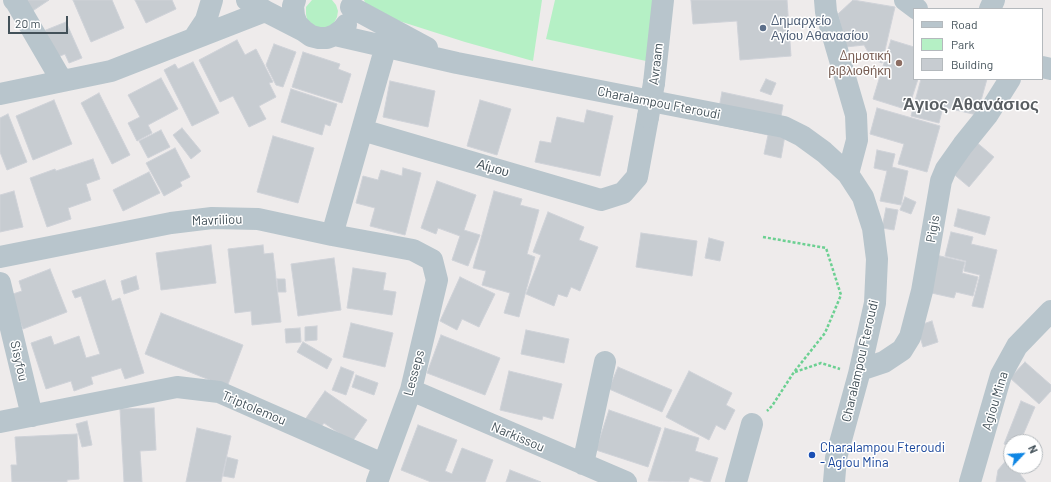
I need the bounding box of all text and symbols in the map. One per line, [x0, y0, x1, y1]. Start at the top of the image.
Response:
scale bar [10, 8, 70, 34]
legend [913, 8, 1043, 80]
place label: Δημαρχείο Αγίου Αθανασίου [771, 13, 868, 44]
text: 20 m [15, 16, 41, 30]
text: Road [951, 17, 978, 31]
marker: Δημαρχείο Αγίου Αθανασίου [758, 23, 768, 33]
text: Park [951, 37, 975, 51]
street label: Avraam [646, 42, 666, 86]
place label: Δημοτική βιβλιοθήκη [828, 48, 891, 79]
text: Building [951, 57, 993, 71]
marker: Δημοτική βιβλιοθήκη [894, 58, 904, 68]
street label: Charalampou Fteroudi [596, 83, 722, 123]
district label: Άγιος Αθανάσιος [903, 94, 1039, 114]
street label: Αίμου [475, 156, 511, 180]
street label: Mavriliou [192, 211, 242, 229]
street label: Pigis [923, 214, 943, 244]
street label: Charalampou Fteroudi [838, 298, 882, 424]
street label: Sisyfou [7, 339, 31, 383]
street label: Lesseps [400, 348, 428, 398]
street label: Agiou Mina [979, 370, 1011, 432]
street label: Triptolemou [220, 387, 288, 429]
street label: Narkissou [489, 419, 547, 455]
north arrow [1003, 434, 1043, 474]
place label: Charalampou Fteroudi - Agiou Mina [820, 440, 945, 471]
text: N [1026, 443, 1041, 455]
marker: Charalampou Fteroudi - Agiou Mina [807, 450, 817, 460]

